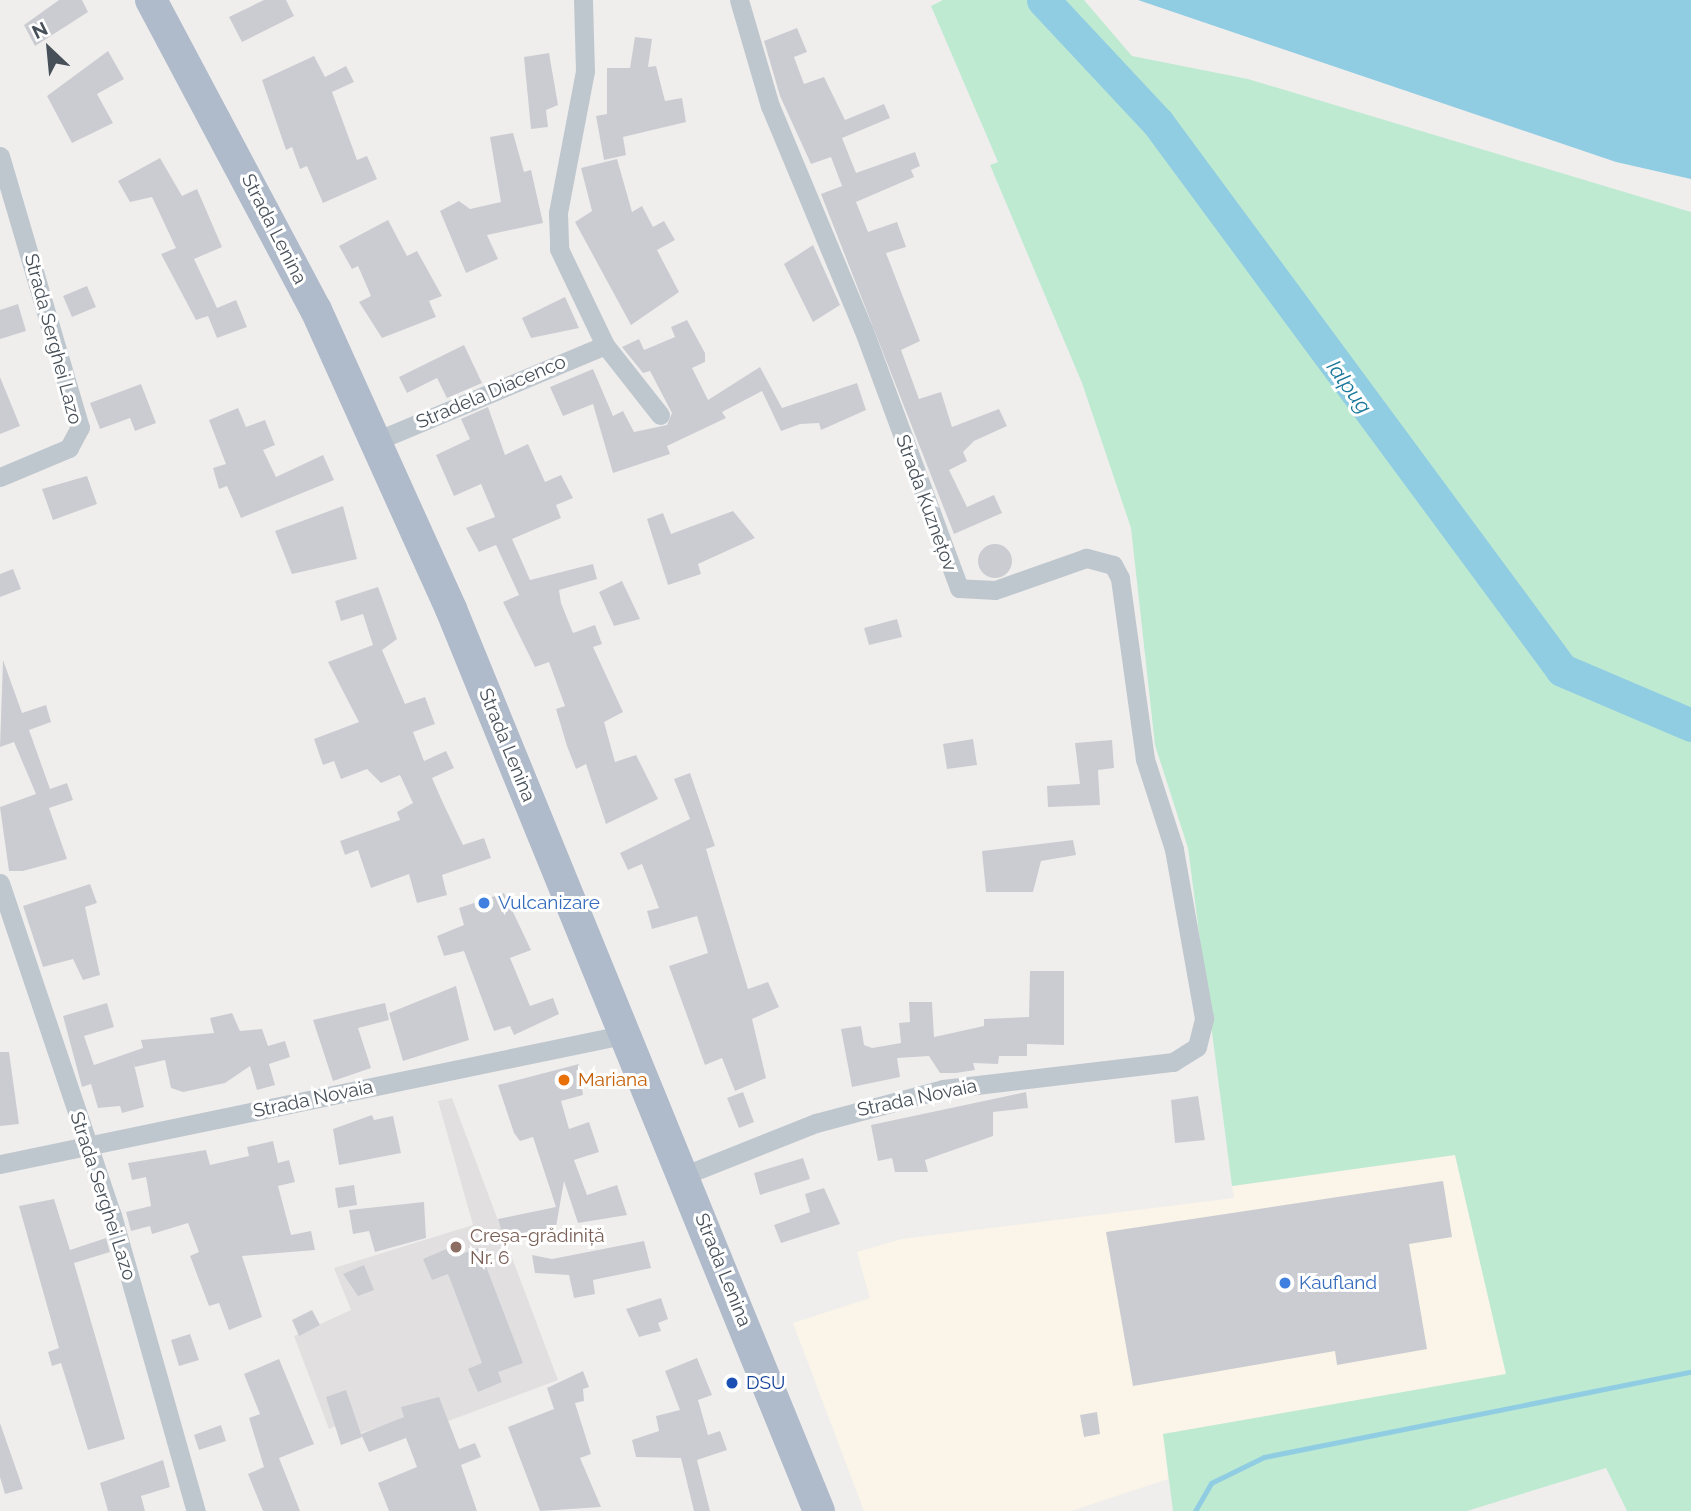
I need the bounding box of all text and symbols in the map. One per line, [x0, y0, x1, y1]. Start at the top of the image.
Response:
north arrow [14, 14, 84, 84]
text: N [28, 17, 51, 43]
street label: Strada Lenina [237, 170, 311, 288]
street label: Strada Serghei Lazo [19, 251, 87, 427]
street label: Stradela Diacenco [413, 350, 569, 434]
water label: Ialpug [1321, 355, 1377, 419]
street label: Strada Kuznețov [891, 432, 961, 574]
street label: Strada Lenina [474, 685, 540, 805]
place label: Vulcanizare [498, 892, 600, 914]
marker: Vulcanizare [476, 895, 492, 911]
place label: Mariana [578, 1069, 648, 1091]
marker: Mariana [556, 1072, 572, 1088]
street label: Strada Novaia [855, 1074, 979, 1122]
street label: Strada Novaia [251, 1075, 375, 1123]
street label: Strada Serghei Lazo [65, 1109, 141, 1283]
street label: Strada Lenina [690, 1210, 756, 1330]
place label: Creșa-grădiniță Nr. 6 [470, 1225, 605, 1269]
marker: Creșa-grădiniță Nr. 6 [448, 1239, 464, 1255]
place label: Kaufland [1299, 1272, 1377, 1294]
marker: Kaufland [1277, 1275, 1293, 1291]
place label: DSU [746, 1372, 785, 1394]
marker: DSU [724, 1375, 740, 1391]

